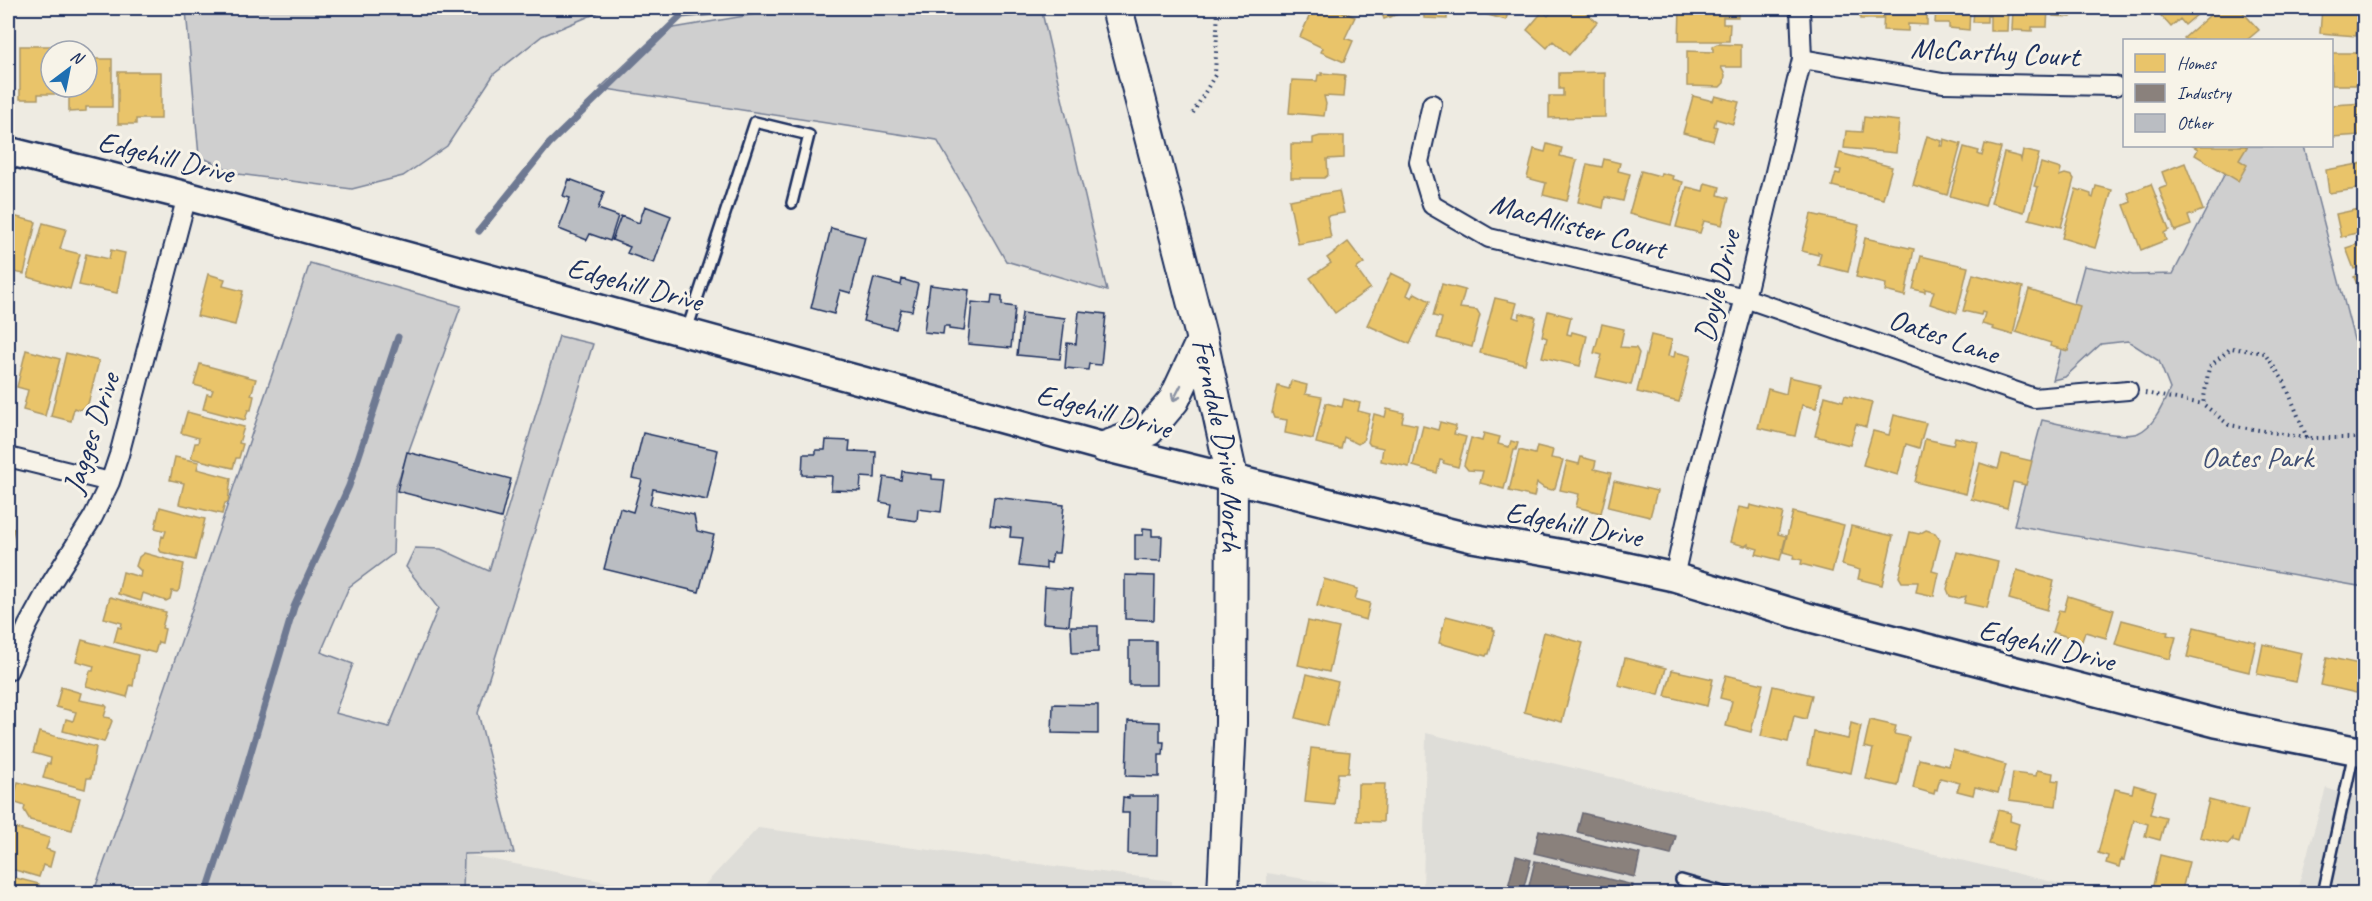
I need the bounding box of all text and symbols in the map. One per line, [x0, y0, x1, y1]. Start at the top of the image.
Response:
street label: McCarthy Court [1910, 29, 2083, 76]
north arrow [39, 39, 99, 99]
legend [2123, 39, 2333, 147]
text: N [67, 46, 89, 70]
text: Homes [2177, 52, 2217, 74]
text: Industry [2177, 82, 2232, 104]
text: Other [2177, 112, 2214, 134]
street label: Edgehill Drive [94, 122, 240, 193]
street label: MacAllister Court [1486, 184, 1673, 269]
street label: Doyle Drive [1685, 224, 1750, 346]
street label: Edgehill Drive [563, 248, 709, 321]
street label: Oates Lane [1884, 300, 2006, 373]
street label: Ferndale Drive North [1183, 335, 1251, 552]
street label: Jagges Drive [53, 366, 129, 500]
street label: Edgehill Drive [1032, 375, 1178, 448]
one-way arrow [1171, 383, 1182, 401]
park label: Oates Park [2201, 438, 2315, 476]
street label: Edgehill Drive [1503, 492, 1648, 556]
street label: Edgehill Drive [1975, 610, 2121, 681]

